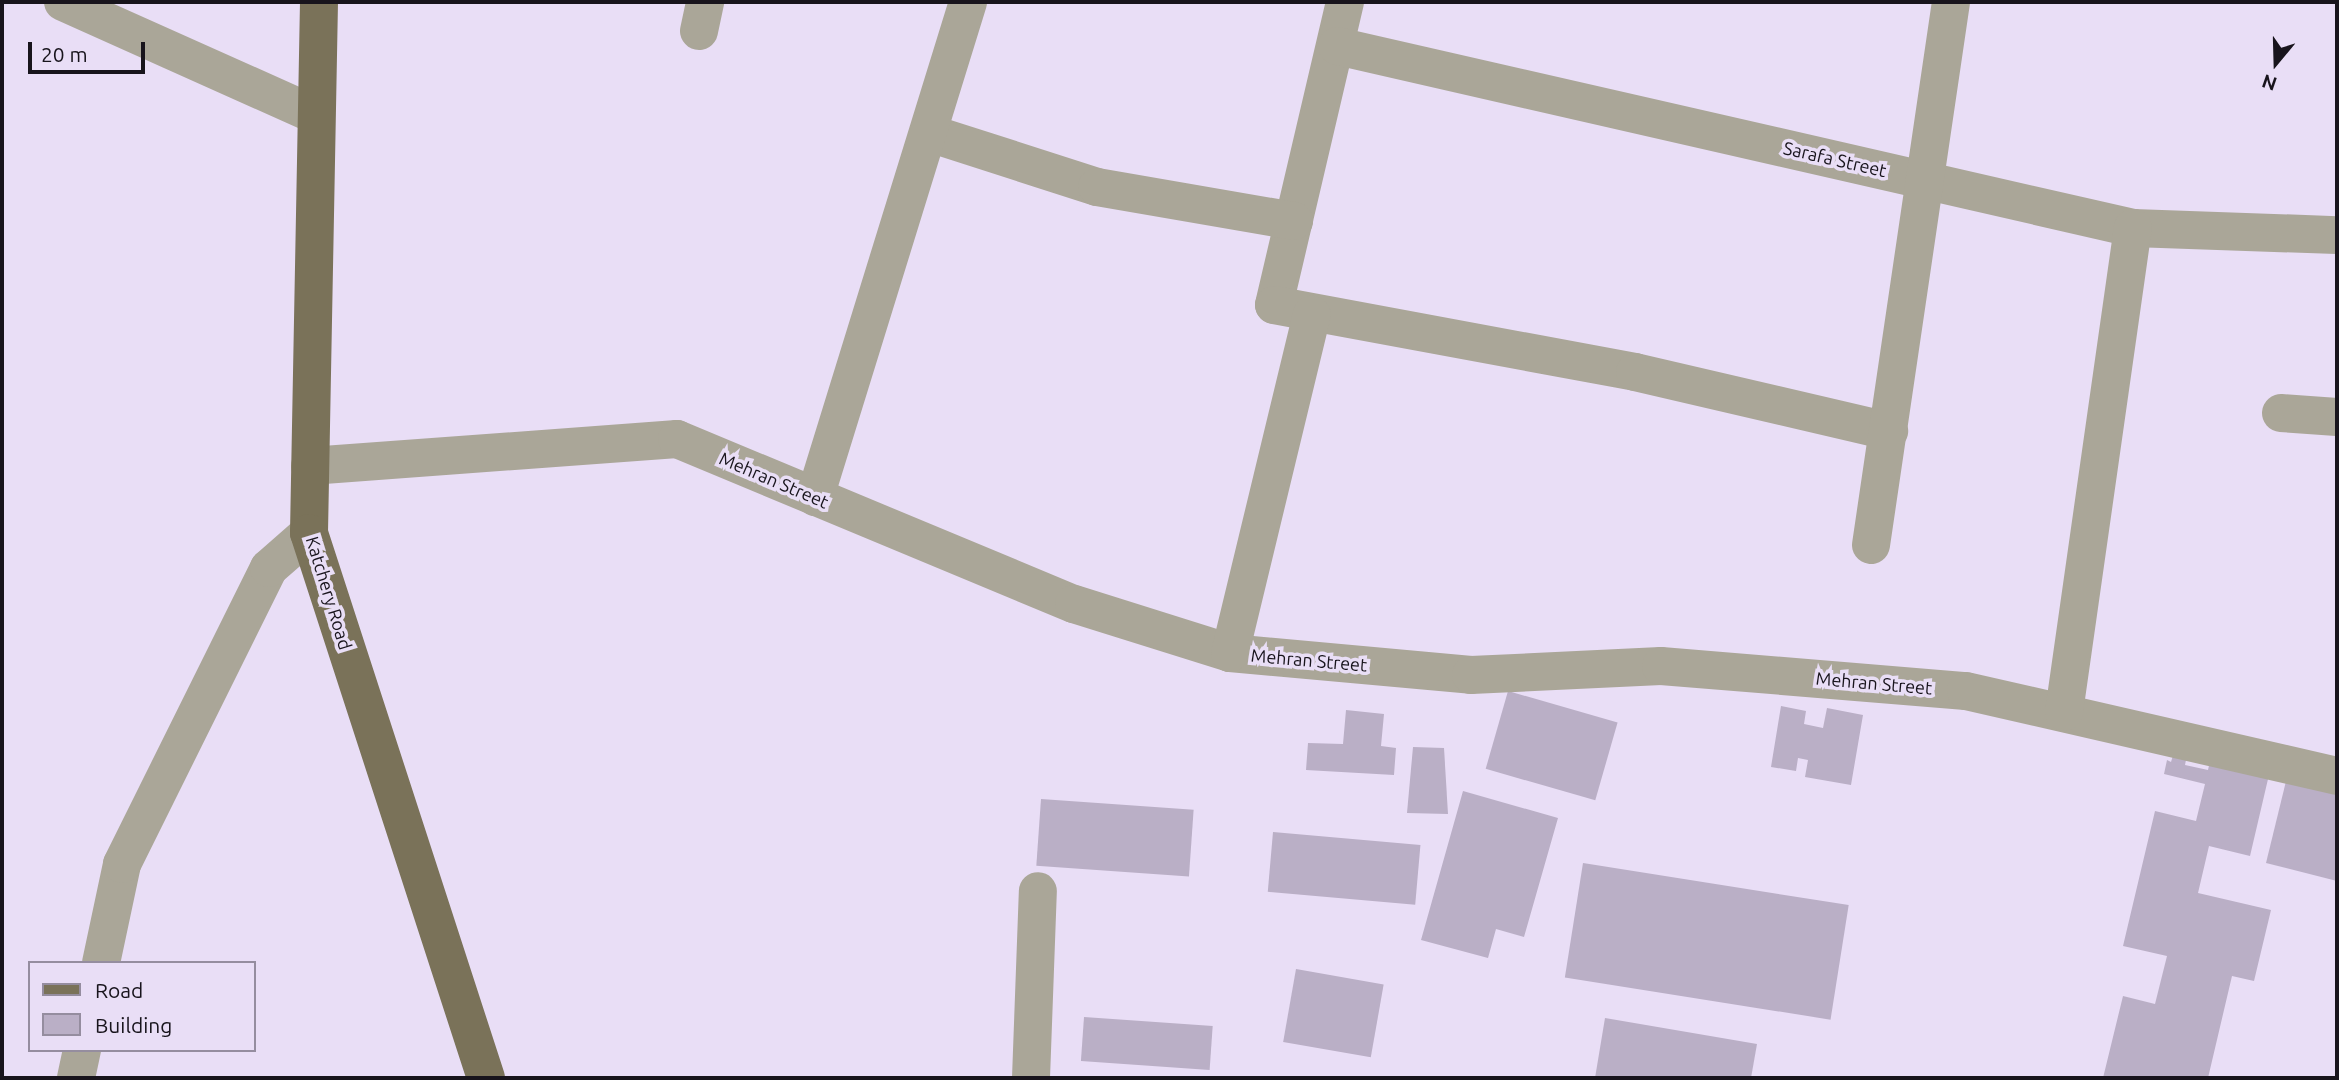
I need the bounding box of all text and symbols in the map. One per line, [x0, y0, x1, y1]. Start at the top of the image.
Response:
scale bar [32, 28, 149, 72]
north arrow [2241, 28, 2311, 98]
text: 20 m [41, 42, 88, 66]
text: N [2259, 70, 2279, 96]
street label: Sarafa Street [1781, 137, 1889, 181]
street label: Mehran Street [716, 447, 832, 513]
street label: Katchery Road [302, 534, 356, 652]
street label: Mehran Street [1250, 644, 1368, 676]
street label: Mehran Street [1815, 667, 1933, 699]
legend [28, 961, 256, 1052]
text: Road [95, 978, 143, 1002]
text: Building [95, 1013, 172, 1037]

